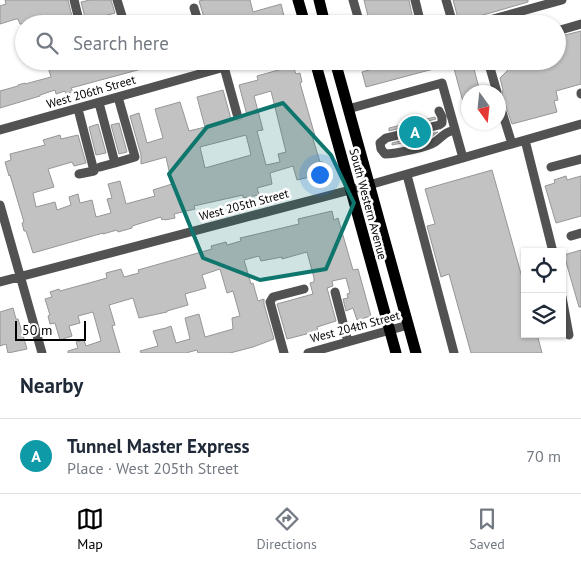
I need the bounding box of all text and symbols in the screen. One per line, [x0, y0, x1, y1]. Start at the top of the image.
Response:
search box [15, 15, 566, 70]
icon: search [33, 29, 61, 57]
text: Search here [73, 31, 169, 55]
street label: West 206th Street [45, 72, 137, 111]
north arrow [461, 85, 506, 130]
pin: A [399, 113, 431, 151]
street label: South Western Avenue [346, 147, 391, 261]
your location [307, 162, 333, 188]
street label: West 205th Street [198, 185, 290, 224]
map controls [521, 248, 566, 338]
button: locate [521, 248, 566, 293]
button: layers [521, 293, 566, 338]
street label: West 204th Street [309, 307, 401, 346]
scale bar [15, 318, 86, 341]
text: 50 m [22, 321, 52, 339]
text: Nearby [20, 372, 83, 399]
text: Tunnel Master Express [67, 434, 250, 458]
text: A [31, 446, 41, 466]
text: 70 m [526, 446, 561, 466]
text: Place · West 205th Street [67, 458, 239, 478]
tab: Map [76, 505, 104, 553]
tab: Directions [256, 505, 317, 553]
tab: Saved [469, 505, 505, 553]

